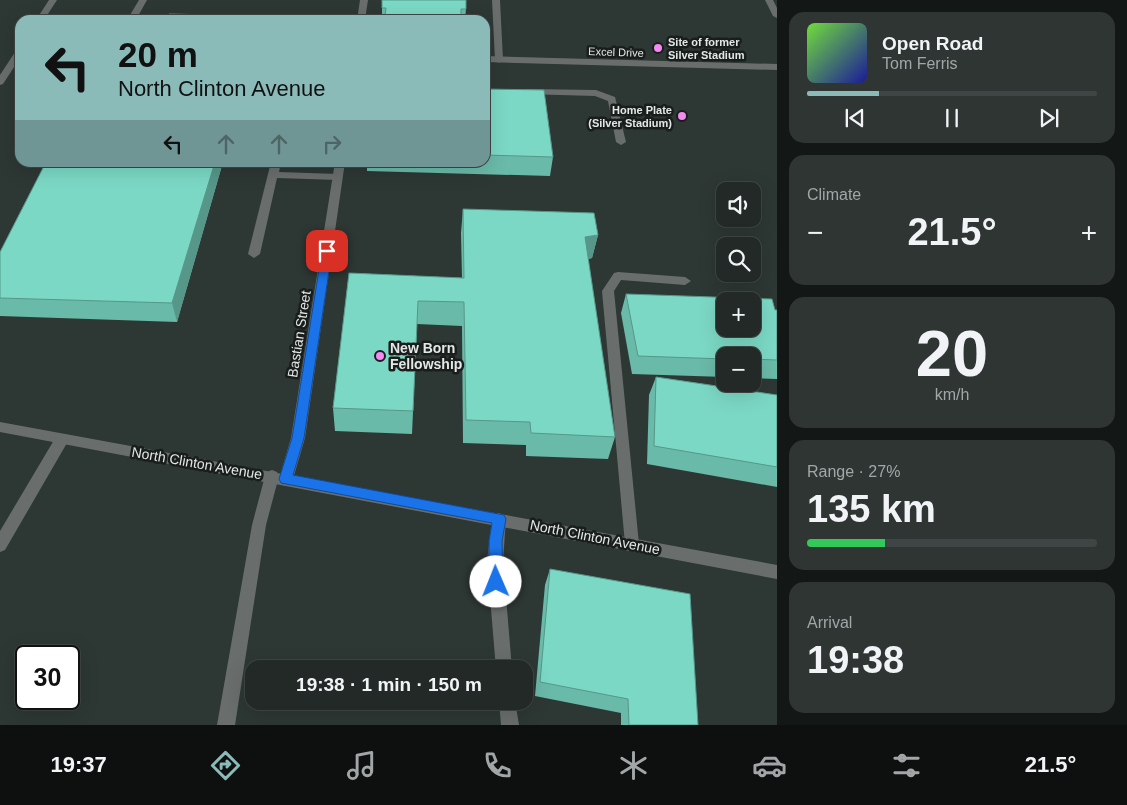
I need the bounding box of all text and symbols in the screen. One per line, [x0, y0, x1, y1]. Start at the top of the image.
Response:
text: Open Road [882, 33, 983, 54]
icon: left [35, 35, 100, 100]
text: 20 m [118, 35, 198, 74]
place label: Site of former Silver Stadium [668, 36, 745, 61]
marker: Site of former Silver Stadium [652, 42, 664, 54]
street label: Excel Drive [588, 45, 644, 59]
text: Tom Ferris [882, 55, 958, 72]
text: North Clinton Avenue [118, 76, 326, 101]
place label: Home Plate (Silver Stadium) [588, 104, 672, 129]
icon: previous [841, 104, 869, 132]
icon: pause [938, 104, 966, 132]
icon: next [1035, 104, 1063, 132]
marker: Home Plate (Silver Stadium) [676, 110, 688, 122]
icon: left [159, 130, 187, 158]
icon: ahead [212, 130, 240, 158]
icon: ahead [265, 130, 293, 158]
icon: right [318, 130, 346, 158]
map controls [716, 182, 761, 392]
button: sound [716, 182, 761, 227]
text: Climate [807, 186, 861, 203]
text: 21.5° [907, 211, 997, 253]
text: − [807, 217, 823, 248]
text: + [1081, 217, 1097, 248]
pin [306, 230, 348, 272]
icon: arrive [313, 237, 341, 265]
button: search [716, 237, 761, 282]
street label: Bastian Street [284, 289, 314, 379]
button: + [716, 292, 761, 337]
text: 20 [916, 317, 988, 390]
place label: New Born Fellowship [390, 340, 462, 372]
button: − [716, 347, 761, 392]
marker: New Born Fellowship [374, 350, 386, 362]
text: km/h [935, 386, 969, 403]
street label: North Clinton Avenue [131, 444, 264, 482]
text: Range · 27% [807, 463, 900, 480]
text: 135 km [807, 488, 936, 530]
street label: North Clinton Avenue [529, 517, 662, 557]
position arrow [469, 555, 521, 607]
text: Arrival [807, 614, 852, 631]
text: 19:38 [807, 639, 904, 681]
speed limit sign: 30 [15, 645, 80, 710]
text: 19:38 · 1 min · 150 m [296, 674, 482, 695]
icon: directions [208, 748, 243, 783]
icon: music [344, 748, 379, 783]
icon: phone [480, 748, 515, 783]
icon: climate [616, 748, 651, 783]
icon: car [752, 748, 787, 783]
icon: filters [889, 748, 924, 783]
text: 19:37 [51, 752, 107, 777]
text: 21.5° [1025, 752, 1076, 777]

